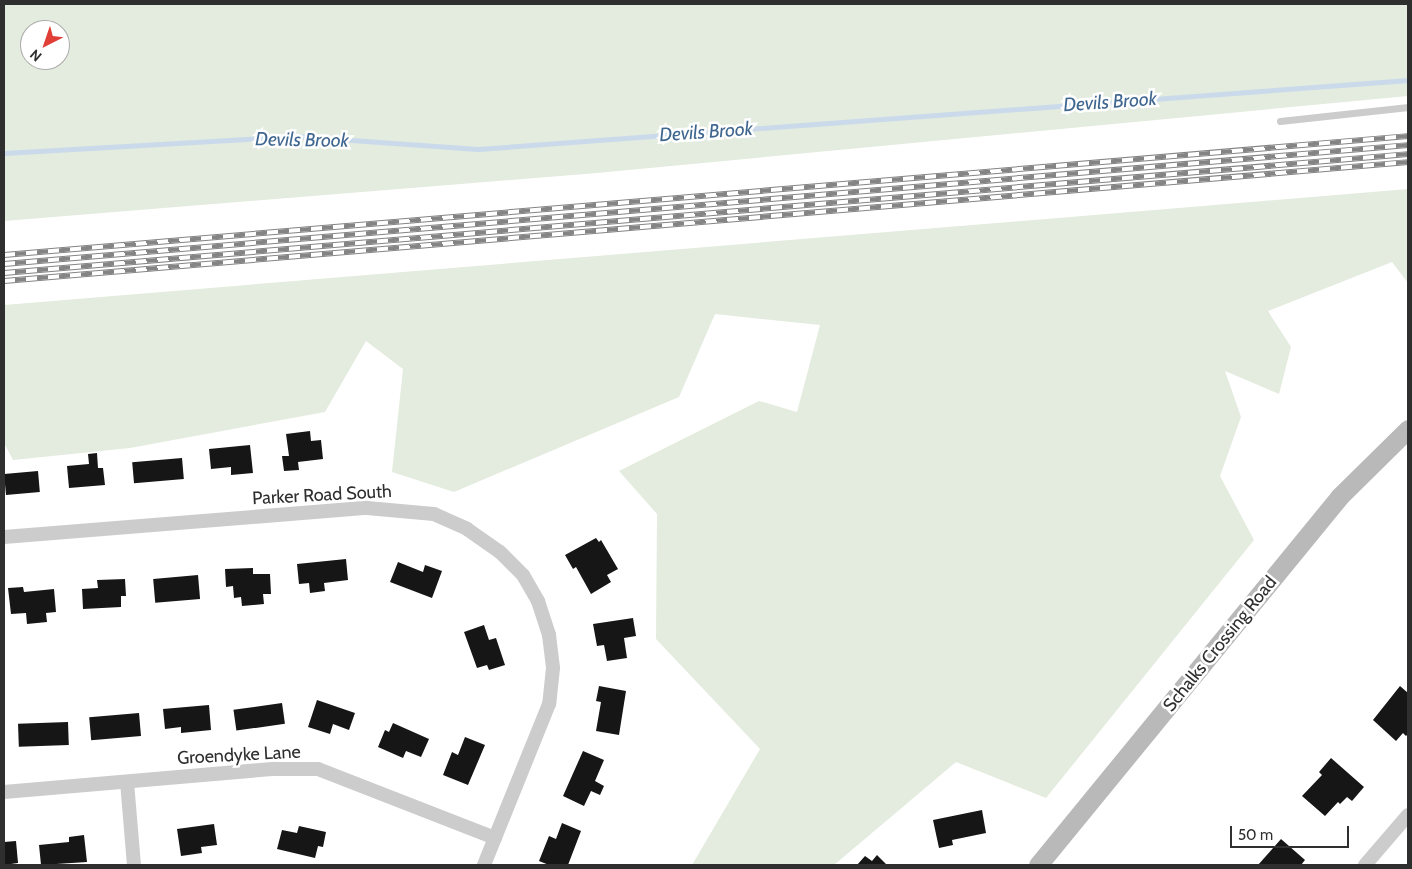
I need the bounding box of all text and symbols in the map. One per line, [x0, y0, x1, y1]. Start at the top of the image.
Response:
north arrow [20, 20, 70, 70]
text: N [26, 46, 45, 66]
water label: Devils Brook [1063, 87, 1157, 117]
water label: Devils Brook [659, 117, 753, 147]
water label: Devils Brook [255, 128, 349, 152]
street label: Parker Road South [252, 481, 392, 509]
street label: Schalks Crossing Road [1159, 572, 1281, 716]
street label: Groendyke Lane [177, 741, 301, 769]
scale bar [1232, 816, 1351, 848]
text: 50 m [1238, 826, 1273, 844]

